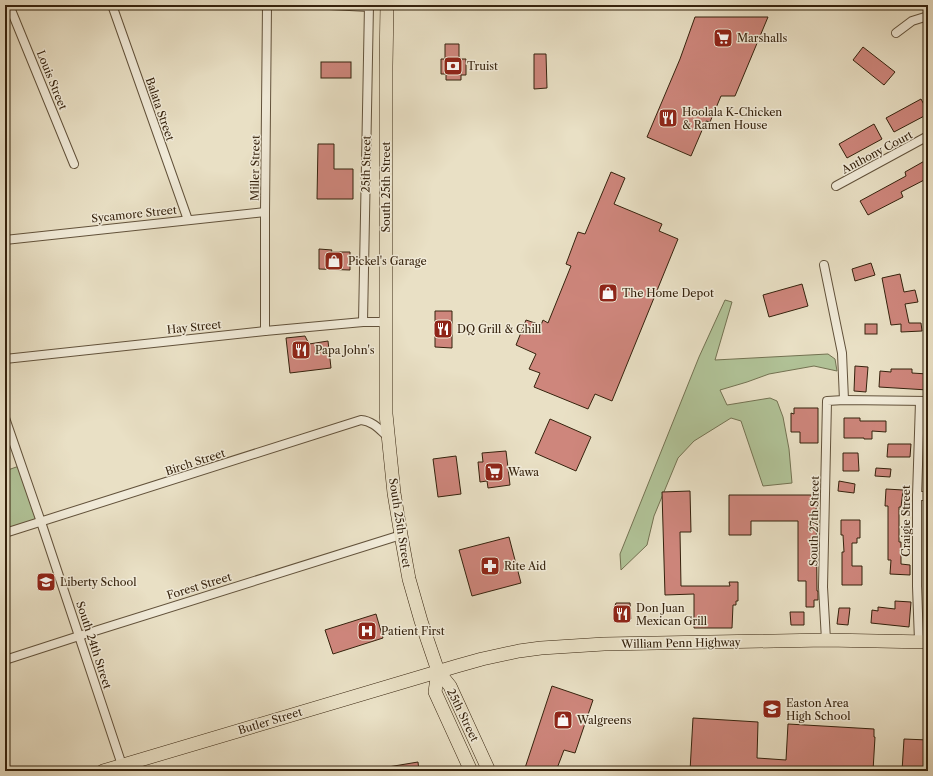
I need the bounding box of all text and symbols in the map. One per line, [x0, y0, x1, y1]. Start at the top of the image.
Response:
supermarket icon: Marshalls [712, 27, 734, 49]
place label: Marshalls [737, 31, 787, 45]
street label: Louis Street [34, 48, 70, 112]
bank icon: Truist [442, 55, 464, 77]
place label: Truist [467, 59, 498, 73]
street label: Balata Street [143, 75, 177, 143]
place label: Hoolala K-Chicken & Ramen House [682, 105, 782, 132]
restaurant icon: Hoolala K-Chicken & Ramen House [657, 107, 679, 129]
street label: Anthony Court [838, 127, 915, 177]
street label: Miller Street [247, 135, 263, 201]
street label: 25th Street [359, 135, 373, 193]
street label: South 25th Street [379, 141, 393, 233]
street label: Sycamore Street [91, 203, 177, 225]
shop icon: Pickel's Garage [323, 250, 345, 272]
place label: Pickel's Garage [348, 254, 427, 268]
shop icon: The Home Depot [597, 282, 619, 304]
place label: The Home Depot [622, 286, 714, 300]
street label: Hay Street [166, 317, 222, 337]
restaurant icon: DQ Grill & Chill [432, 318, 454, 340]
place label: DQ Grill & Chill [457, 322, 542, 336]
restaurant icon: Papa John's [290, 339, 312, 361]
place label: Papa John's [315, 343, 375, 357]
street label: Birch Street [163, 446, 227, 478]
supermarket icon: Wawa [483, 461, 505, 483]
place label: Wawa [507, 465, 539, 479]
street label: South 27th Street [806, 476, 822, 566]
street label: South 25th Street [386, 477, 414, 569]
street label: Craigie Street [899, 485, 913, 557]
pharmacy icon: Rite Aid [479, 555, 501, 577]
place label: Rite Aid [504, 559, 546, 573]
street label: Forest Street [165, 570, 233, 602]
school or university icon: Liberty School [35, 571, 57, 593]
place label: Liberty School [60, 575, 137, 589]
street label: South 24th Street [73, 599, 115, 691]
place label: Don Juan Mexican Grill [636, 601, 708, 628]
restaurant icon: Don Juan Mexican Grill [611, 603, 633, 625]
hospital icon: Patient First [356, 620, 378, 642]
place label: Patient First [381, 624, 445, 638]
street label: William Penn Highway [620, 635, 742, 651]
street label: 25th Street [444, 686, 482, 744]
place label: Easton Area High School [786, 696, 851, 723]
school or university icon: Easton Area High School [761, 698, 783, 720]
street label: Butler Street [236, 705, 304, 737]
shop icon: Walgreens [552, 709, 574, 731]
place label: Walgreens [576, 713, 632, 727]

